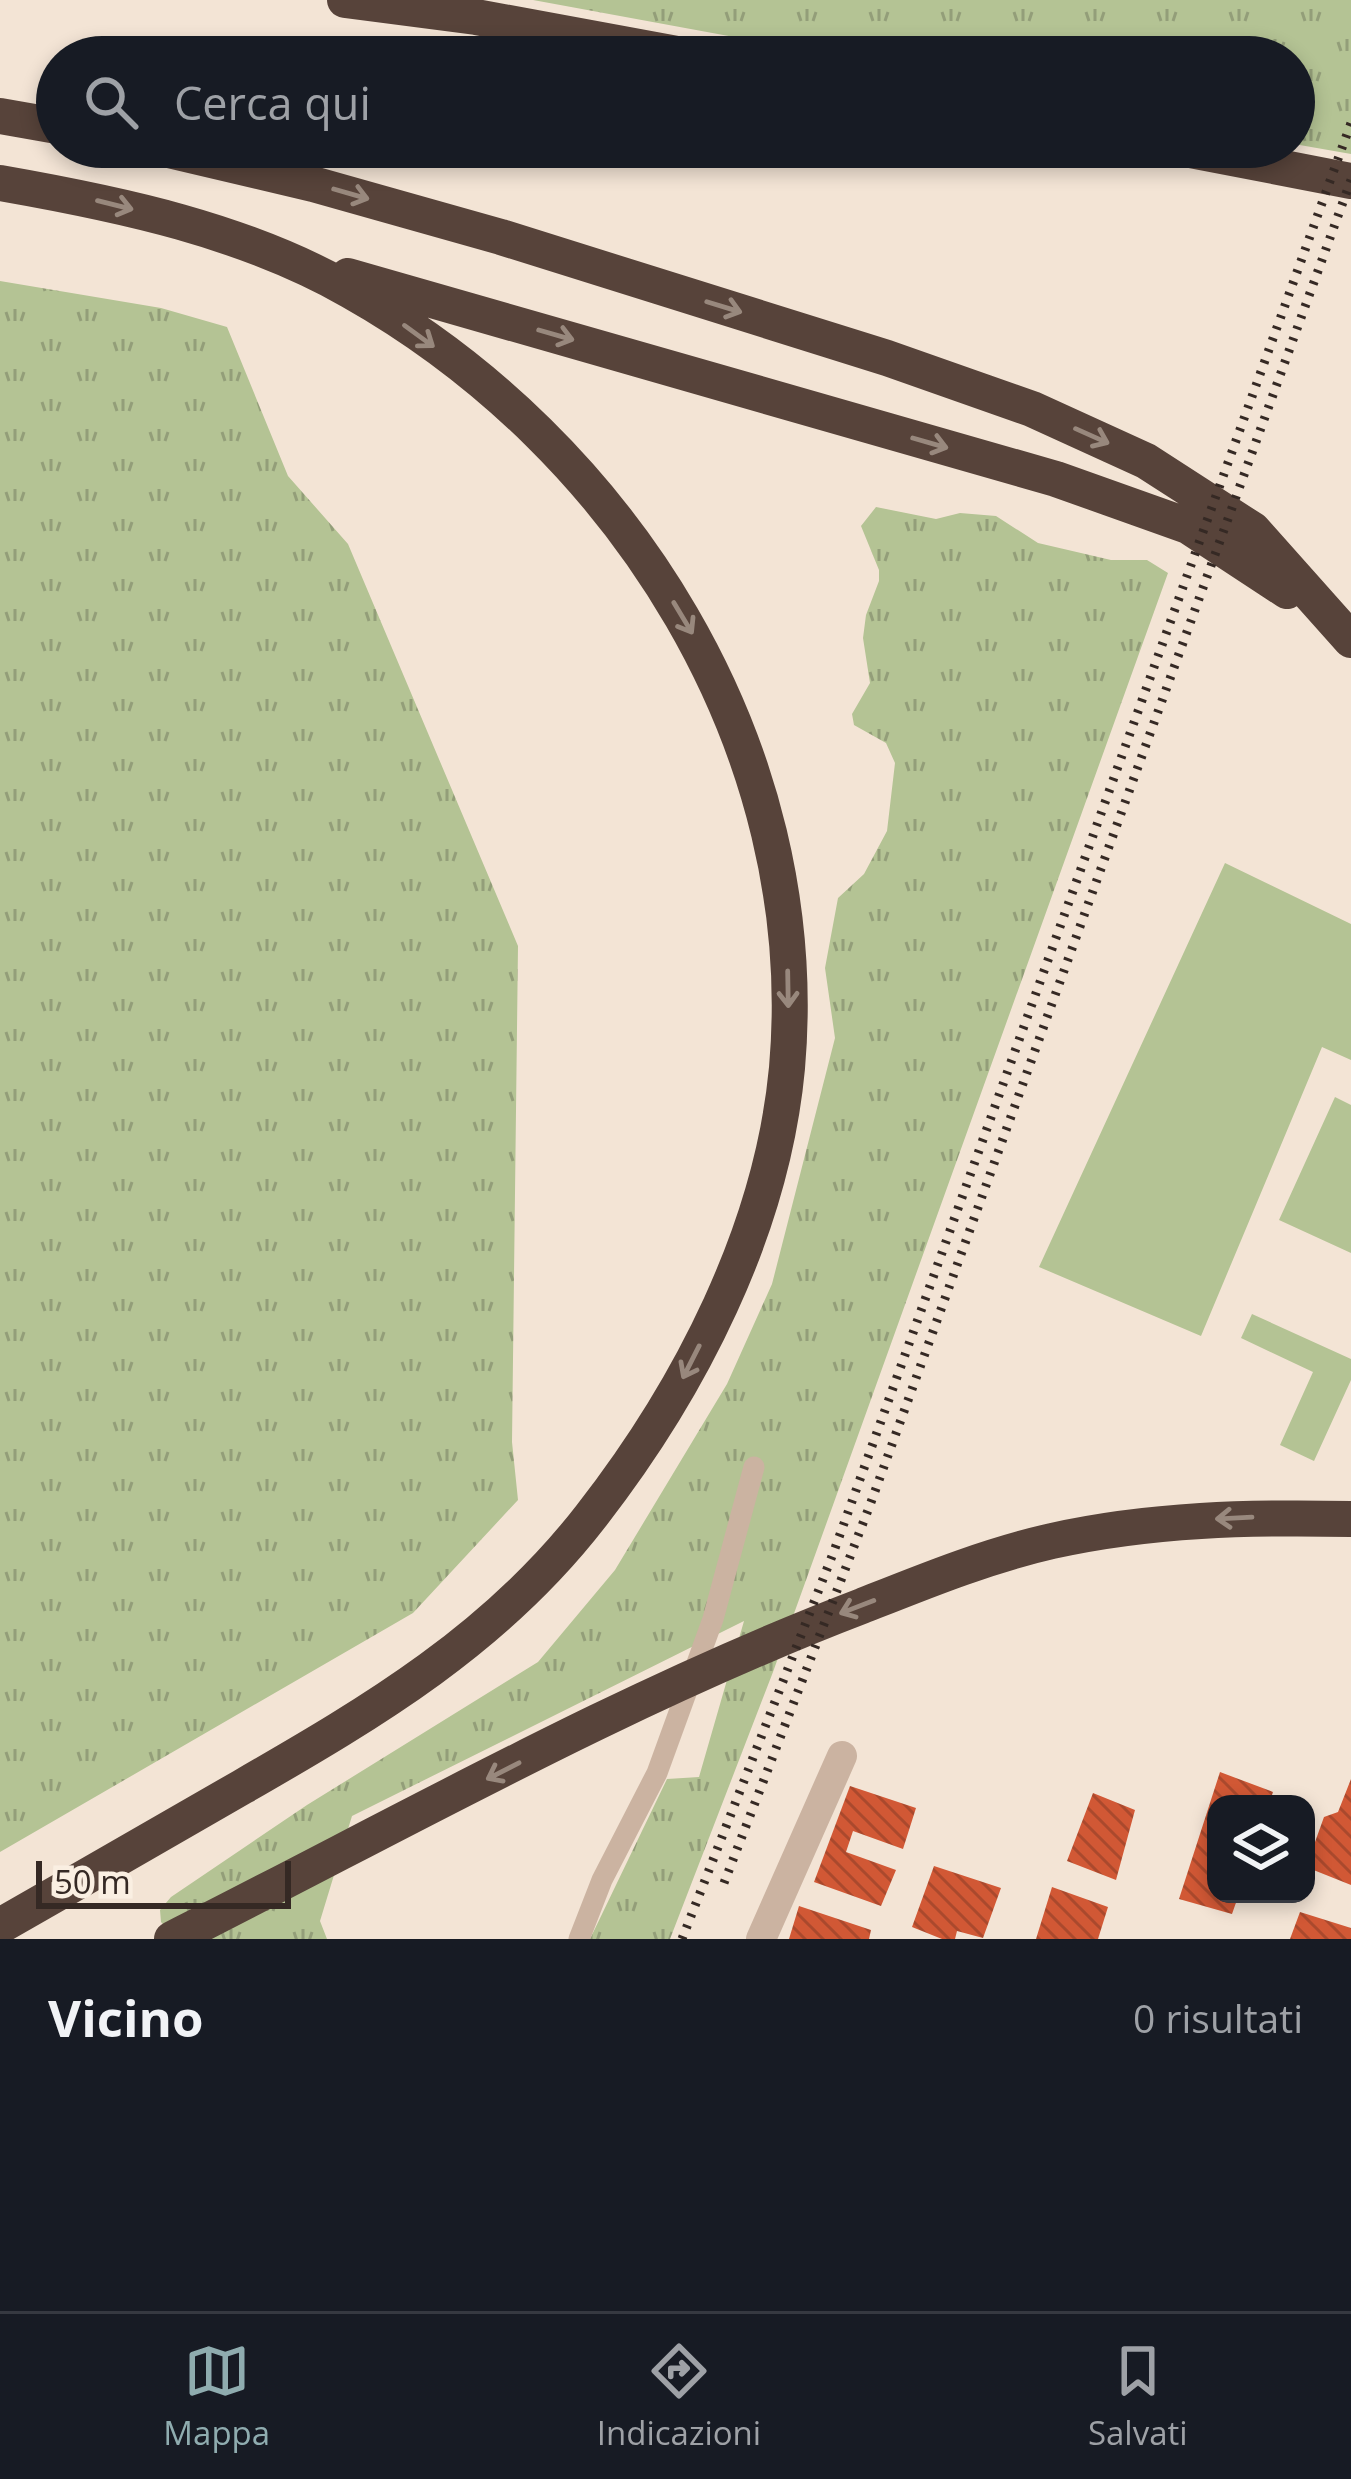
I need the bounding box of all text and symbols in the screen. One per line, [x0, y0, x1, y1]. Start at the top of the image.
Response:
search box [36, 36, 1315, 168]
icon: search [78, 69, 144, 135]
text: Cerca qui [174, 72, 371, 133]
one-way arrow [331, 185, 369, 207]
one-way arrow [95, 196, 133, 218]
one-way arrow [704, 297, 742, 319]
one-way arrow [402, 322, 435, 348]
one-way arrow [536, 325, 574, 347]
one-way arrow [1073, 427, 1109, 449]
one-way arrow [911, 433, 949, 455]
one-way arrow [671, 600, 695, 634]
one-way arrow [777, 969, 800, 1008]
one-way arrow [679, 1344, 702, 1380]
one-way arrow [1215, 1507, 1254, 1530]
one-way arrow [839, 1598, 876, 1620]
one-way arrow [486, 1760, 522, 1783]
map controls [1207, 1795, 1315, 1903]
button: layers [1207, 1795, 1315, 1903]
scale bar [36, 1855, 291, 1908]
text: 50 m [54, 1859, 131, 1904]
text: Vicino [48, 1982, 204, 2052]
text: 0 risultati [1133, 1991, 1303, 2044]
tab: Mappa [163, 2338, 270, 2455]
tab: Indicazioni [597, 2338, 761, 2455]
tab: Salvati [1088, 2338, 1188, 2455]

